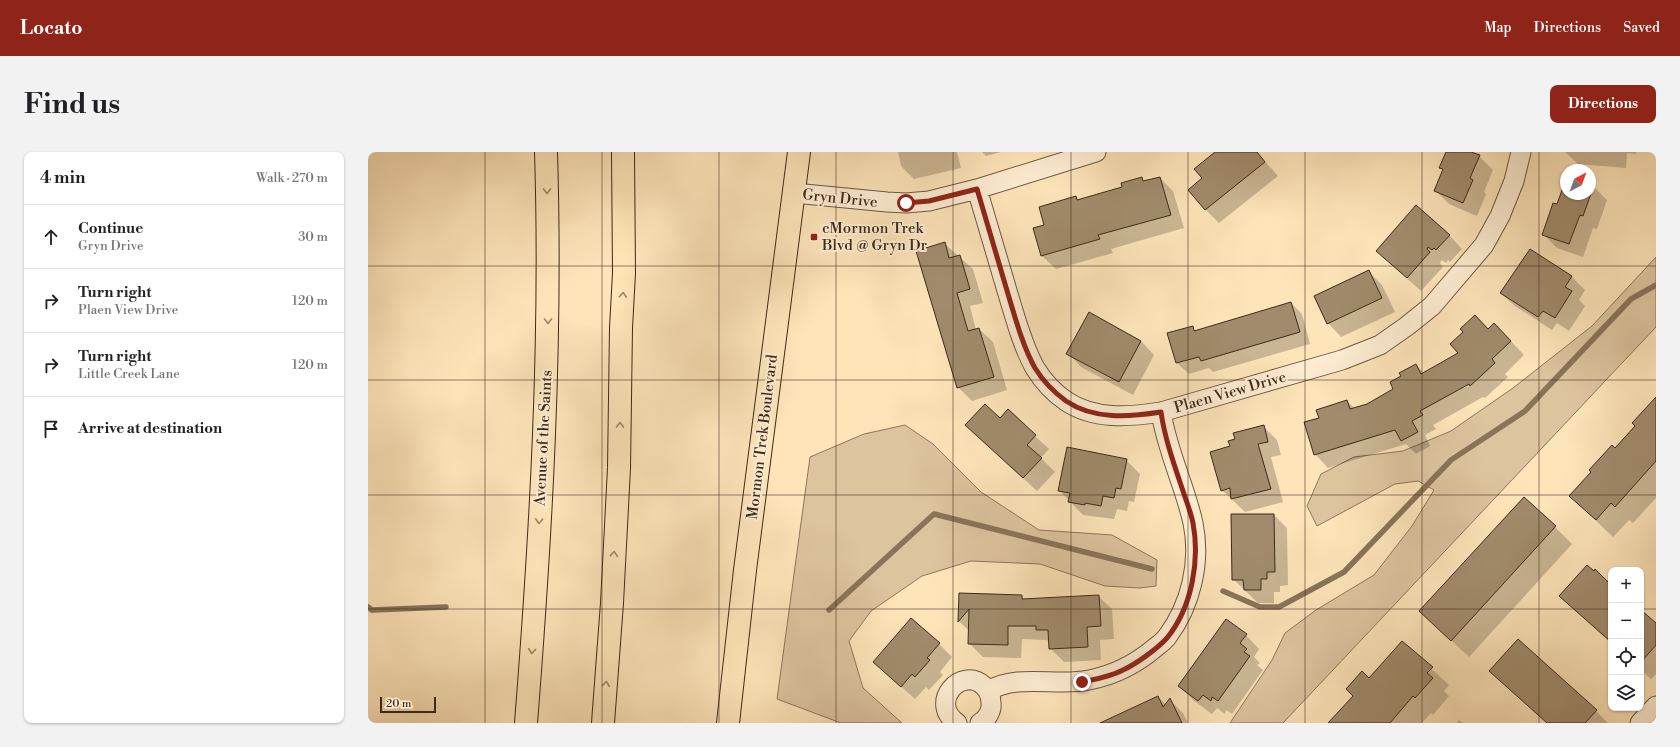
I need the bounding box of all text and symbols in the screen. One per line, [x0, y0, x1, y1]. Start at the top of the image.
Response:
text: Locato [20, 16, 82, 40]
text: Map [1484, 19, 1512, 37]
text: Directions [1534, 19, 1601, 37]
text: Saved [1623, 19, 1660, 37]
button: Directions [1550, 85, 1656, 123]
text: Find us [24, 87, 120, 122]
north arrow [1560, 164, 1596, 200]
text: 4 min [40, 167, 85, 189]
text: Walk · 270 m [256, 170, 328, 186]
street label: Gryn Drive [801, 185, 879, 212]
one-way arrow [543, 188, 551, 194]
route start [897, 194, 915, 212]
text: Continue [78, 219, 143, 238]
place label: cMormon Trek Blvd @ Gryn Dr [821, 219, 928, 255]
icon: ahead [40, 226, 62, 248]
text: 30 m [298, 229, 328, 245]
marker: cMormon Trek Blvd @ Gryn Dr [809, 232, 819, 242]
text: Gryn Drive [78, 238, 144, 254]
text: Turn right [78, 283, 152, 302]
icon: right [40, 290, 62, 312]
one-way arrow [618, 292, 627, 298]
text: 120 m [292, 293, 328, 309]
text: Plaen View Drive [78, 302, 178, 318]
one-way arrow [544, 318, 552, 324]
text: Turn right [78, 347, 152, 366]
street label: Mormon Trek Boulevard [743, 353, 782, 521]
icon: right [40, 354, 62, 376]
text: 120 m [292, 357, 328, 373]
text: Little Creek Lane [78, 366, 180, 382]
street label: Plaen View Drive [1172, 367, 1288, 418]
street label: Avenue of the Saints [530, 369, 557, 508]
icon: arrive [40, 418, 62, 440]
text: Arrive at destination [78, 419, 222, 438]
one-way arrow [616, 422, 624, 428]
one-way arrow [535, 518, 543, 524]
one-way arrow [610, 551, 619, 557]
map controls [1608, 567, 1644, 711]
button: + [1608, 567, 1644, 603]
button: − [1608, 603, 1644, 639]
button: locate [1608, 639, 1644, 675]
one-way arrow [527, 648, 536, 654]
route end [1073, 673, 1091, 691]
button: layers [1608, 675, 1644, 711]
one-way arrow [601, 681, 610, 687]
scale bar [380, 695, 436, 714]
text: 20 m [386, 697, 411, 711]

